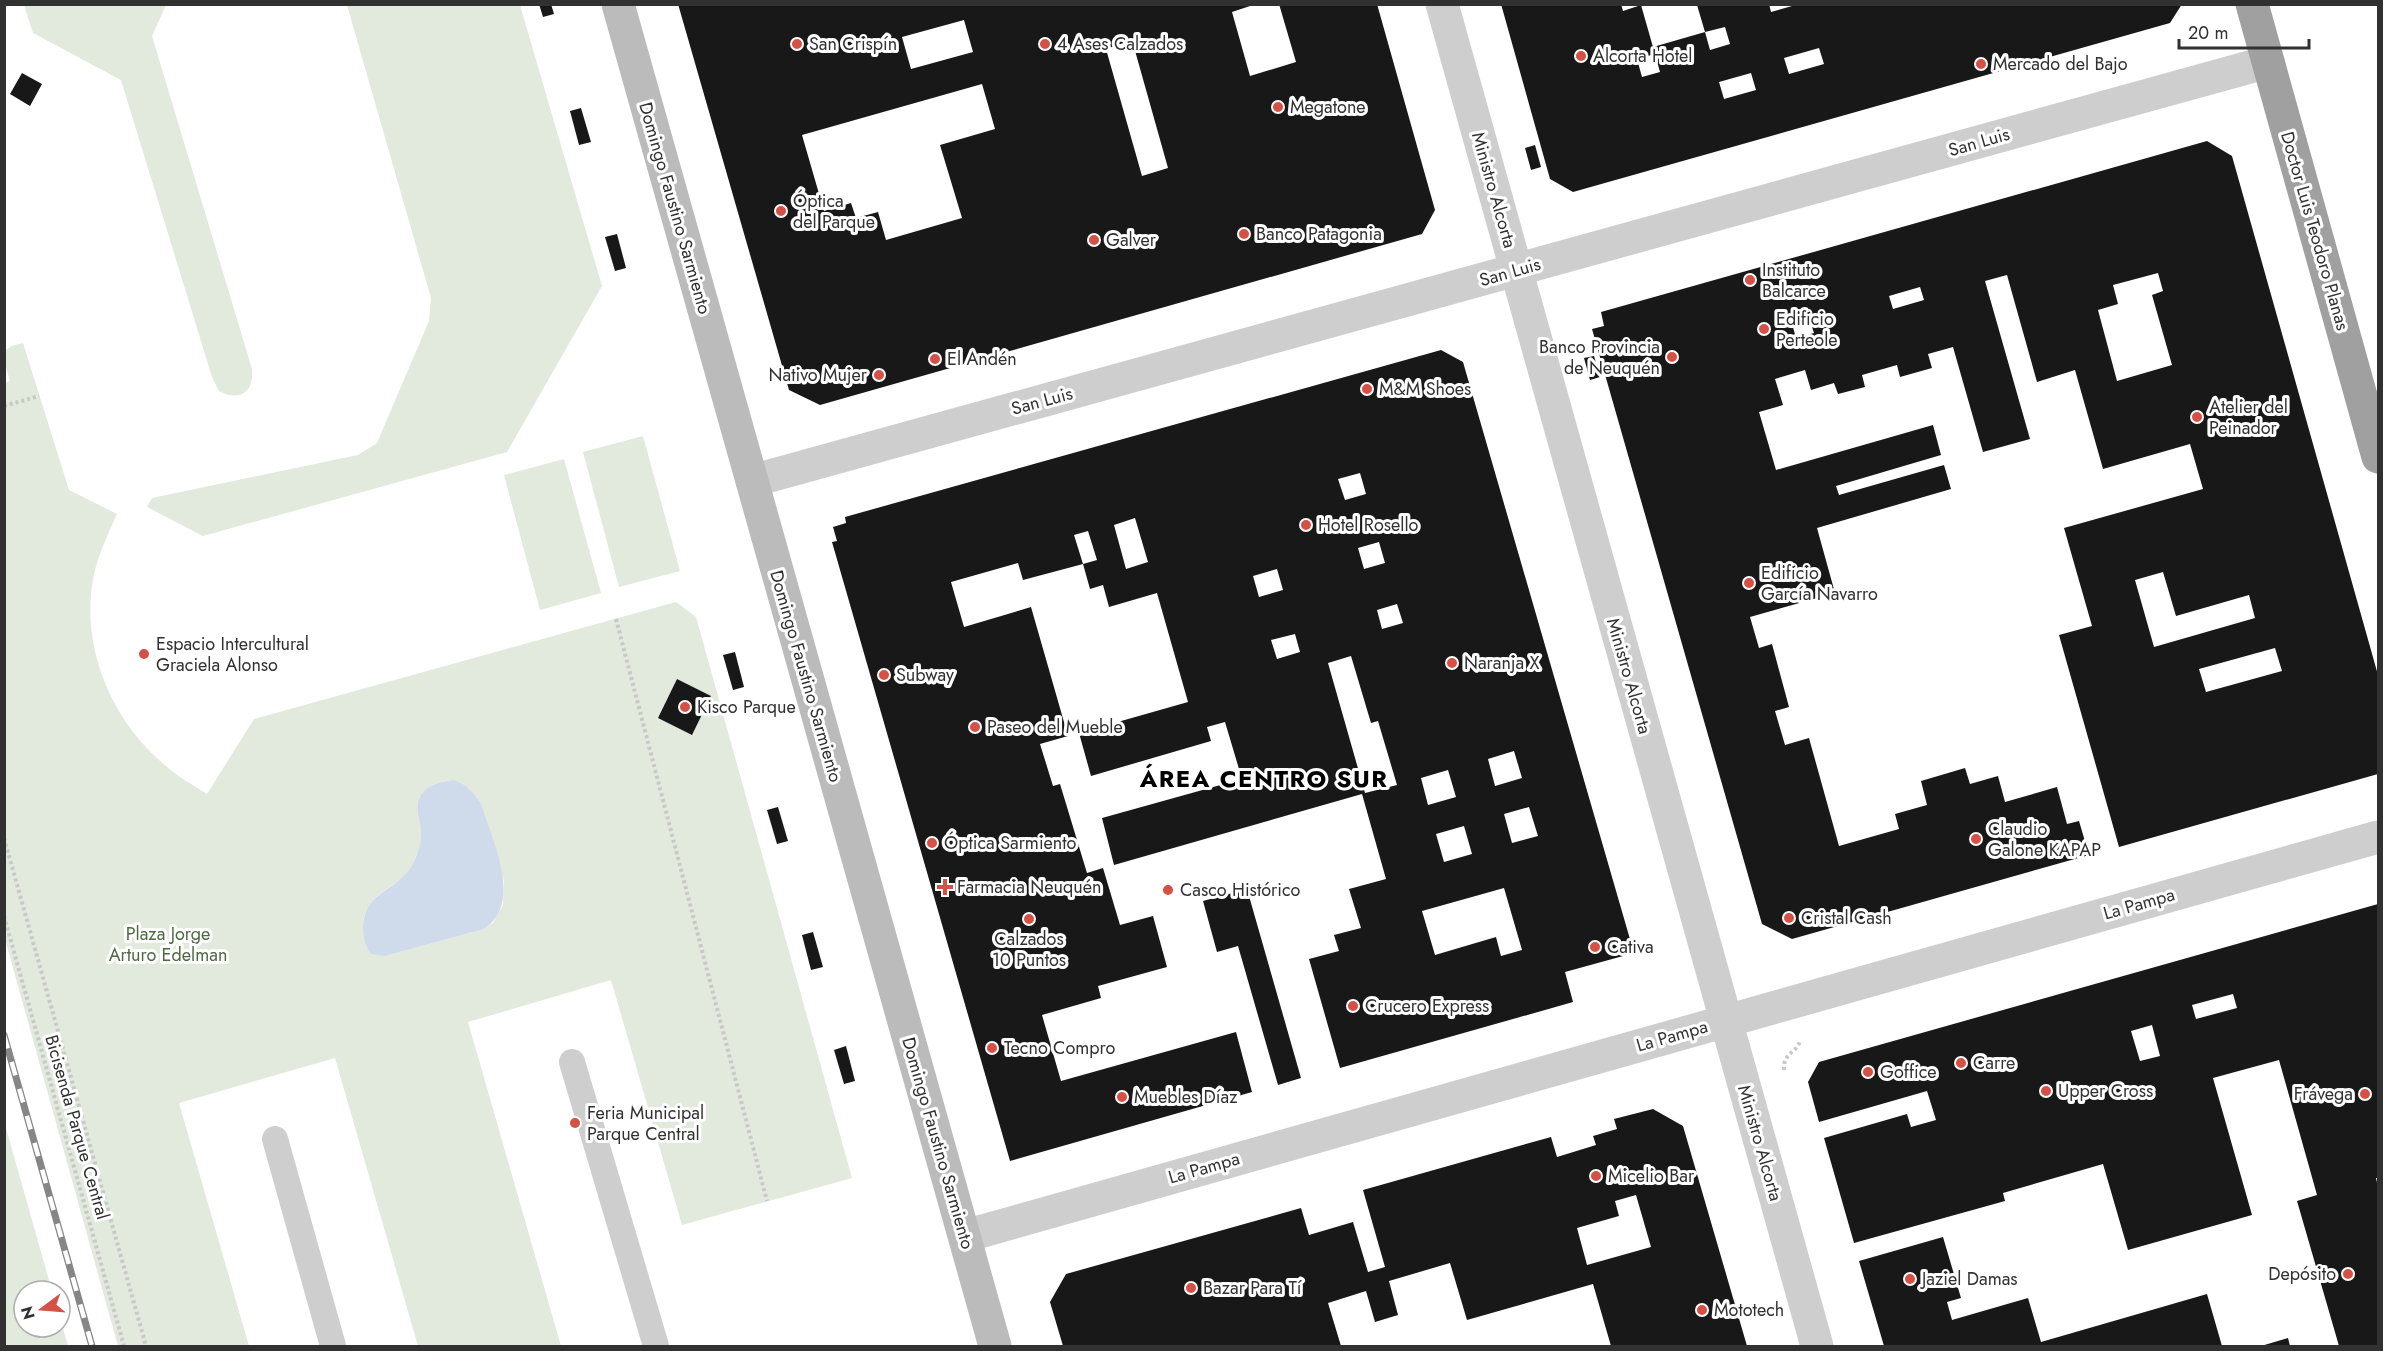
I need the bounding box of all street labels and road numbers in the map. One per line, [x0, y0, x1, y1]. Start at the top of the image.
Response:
street label: Domingo Faustino Sarmiento [632, 99, 718, 317]
street label: San Luis [1945, 121, 2013, 163]
street label: Doctor Luis Teodoro Planas [2274, 128, 2356, 334]
street label: Ministro Alcorta [1465, 129, 1523, 251]
street label: San Luis [1476, 251, 1544, 293]
street label: San Luis [1008, 380, 1076, 422]
street label: Domingo Faustino Sarmiento [763, 567, 849, 785]
street label: Ministro Alcorta [1600, 615, 1658, 737]
street label: La Pampa [2100, 881, 2178, 927]
street label: La Pampa [1633, 1013, 1711, 1059]
street label: Bicisenda Parque Central [38, 1032, 116, 1222]
street label: Domingo Faustino Sarmiento [895, 1034, 981, 1252]
street label: Ministro Alcorta [1731, 1082, 1789, 1204]
street label: La Pampa [1165, 1145, 1243, 1191]

